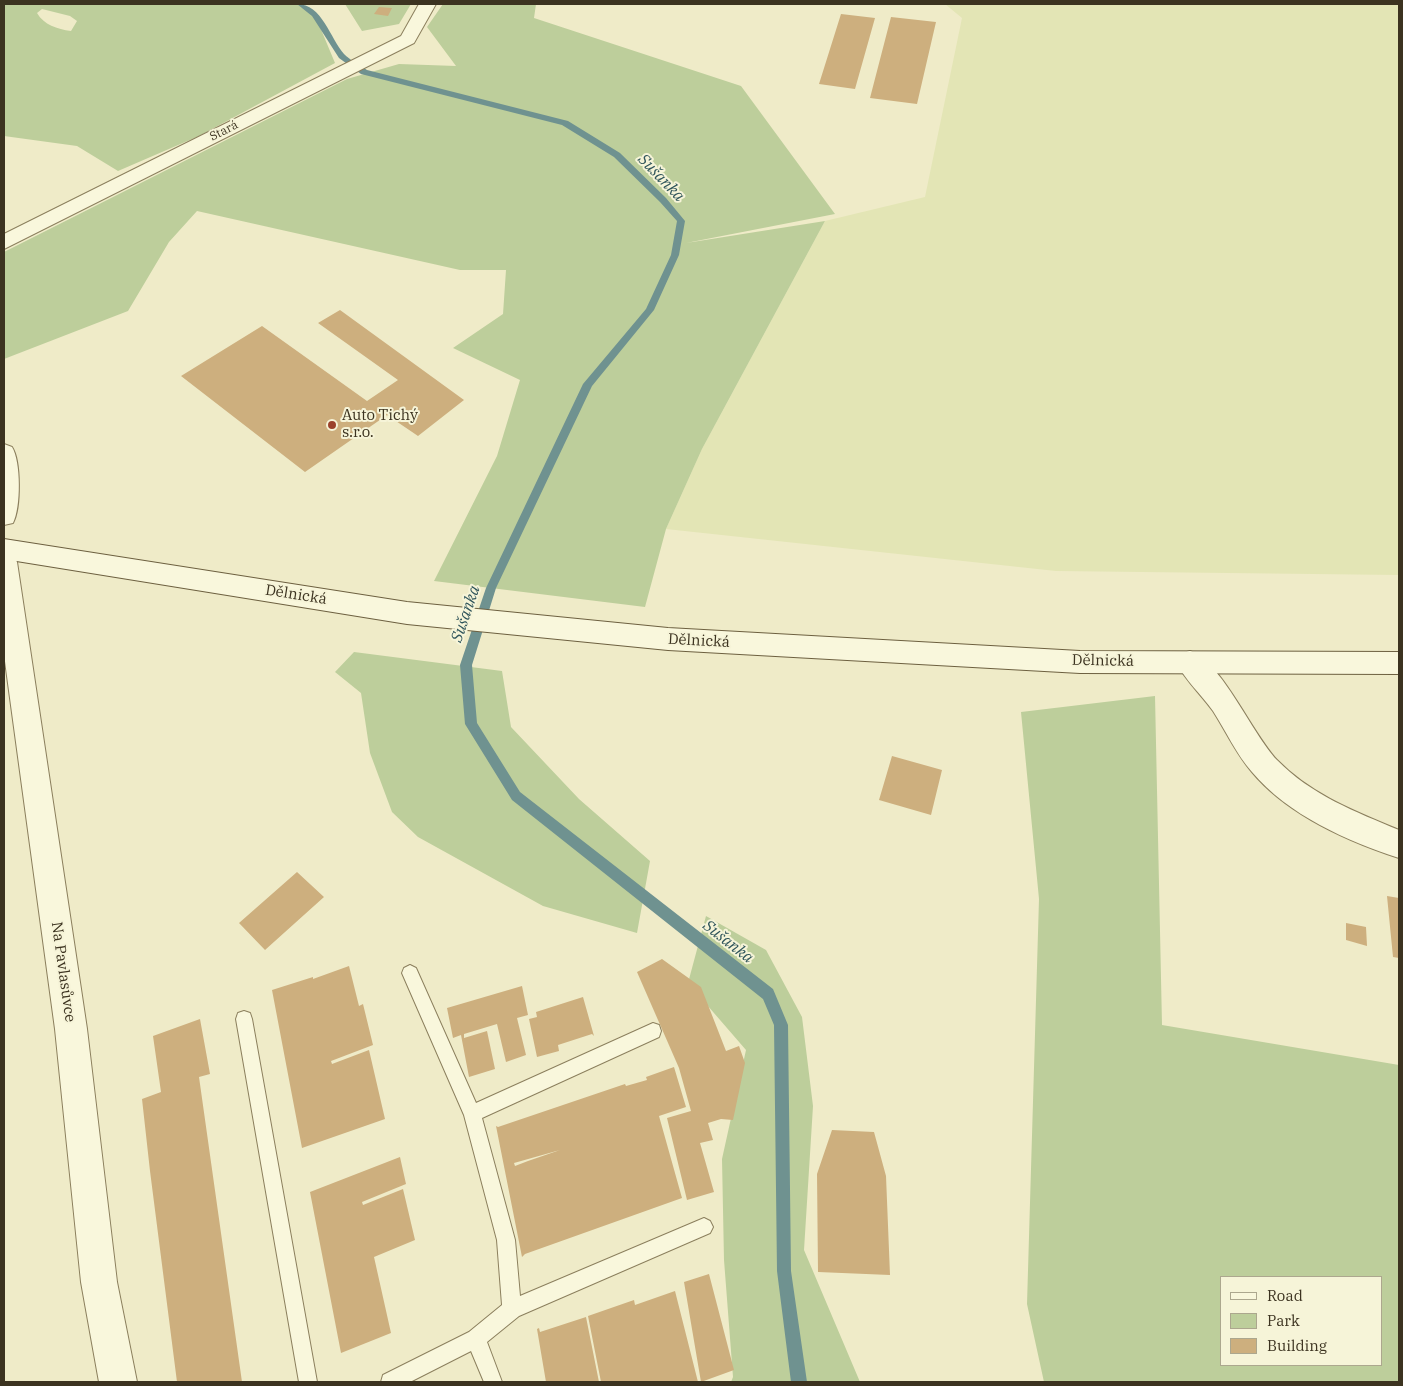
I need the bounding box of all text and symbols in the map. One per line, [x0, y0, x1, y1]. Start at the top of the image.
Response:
street label: Stará [207, 118, 241, 144]
water label: Sušanka [634, 150, 688, 206]
place label: Auto Tichý s.r.o. [342, 407, 418, 442]
marker: Auto Tichý s.r.o. [326, 419, 338, 431]
street label: Dělnická [264, 581, 328, 609]
water label: Sušanka [447, 583, 485, 645]
street label: Dělnická [668, 630, 730, 652]
street label: Dělnická [1072, 651, 1134, 671]
water label: Sušanka [699, 916, 757, 968]
street label: Na Pavlasůvce [47, 921, 79, 1023]
legend [1220, 1276, 1383, 1366]
text: Road [1267, 1286, 1303, 1305]
text: Park [1267, 1311, 1300, 1330]
text: Building [1267, 1336, 1327, 1355]

